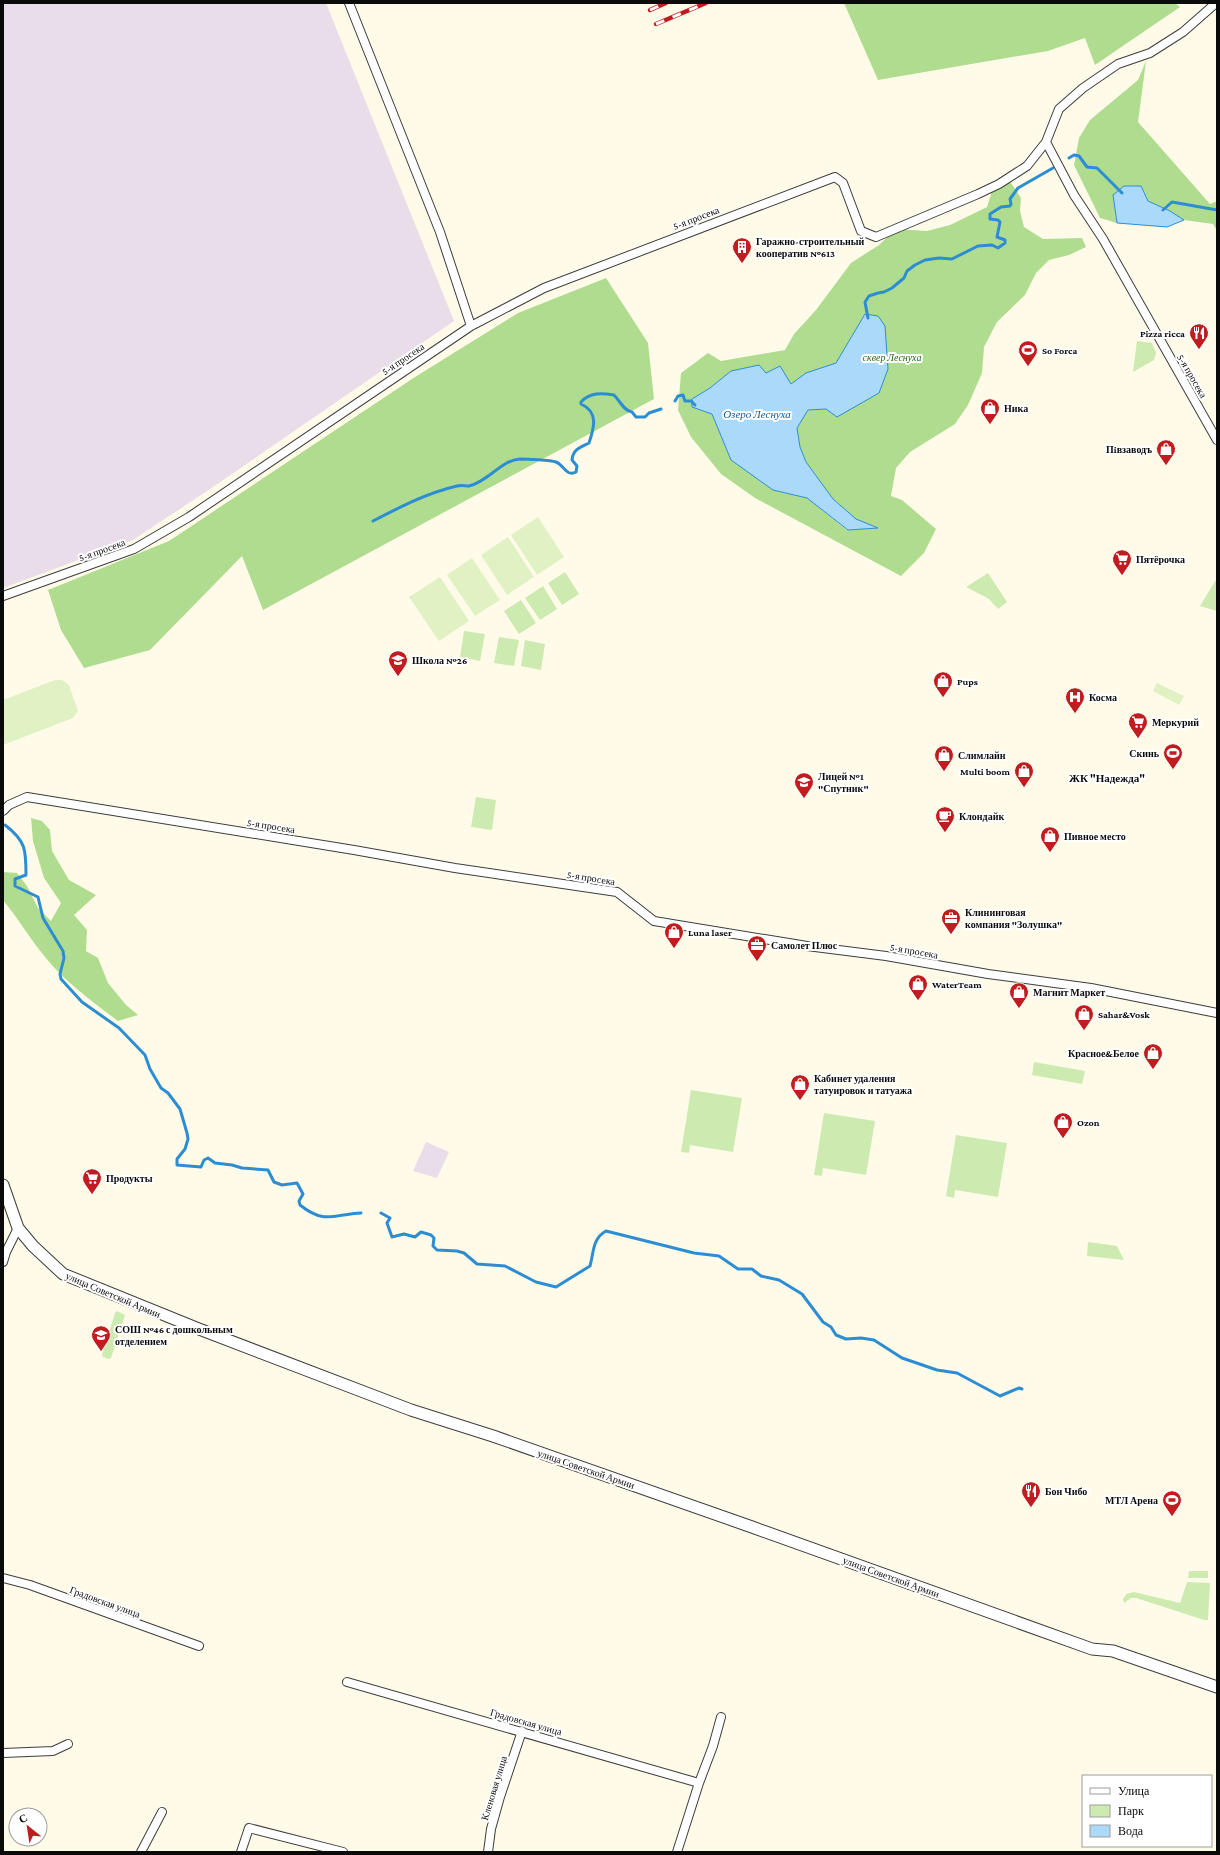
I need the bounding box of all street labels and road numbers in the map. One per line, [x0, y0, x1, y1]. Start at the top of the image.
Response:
street label: 5-я просека [671, 204, 721, 232]
street label: 5-я просека [380, 341, 427, 377]
street label: 5-я просека [1175, 352, 1209, 400]
street label: 5-я просека [77, 536, 127, 563]
street label: 5-я просека [246, 817, 296, 835]
street label: 5-я просека [566, 869, 616, 887]
street label: 5-я просека [889, 941, 939, 961]
street label: улица Советской Армии [64, 1270, 163, 1320]
street label: улица Советской Армии [536, 1447, 637, 1491]
street label: улица Советской Армии [841, 1554, 941, 1600]
street label: Градовская улица [68, 1584, 142, 1620]
street label: Градовская улица [489, 1707, 564, 1738]
street label: Кленовая улица [479, 1754, 509, 1821]

